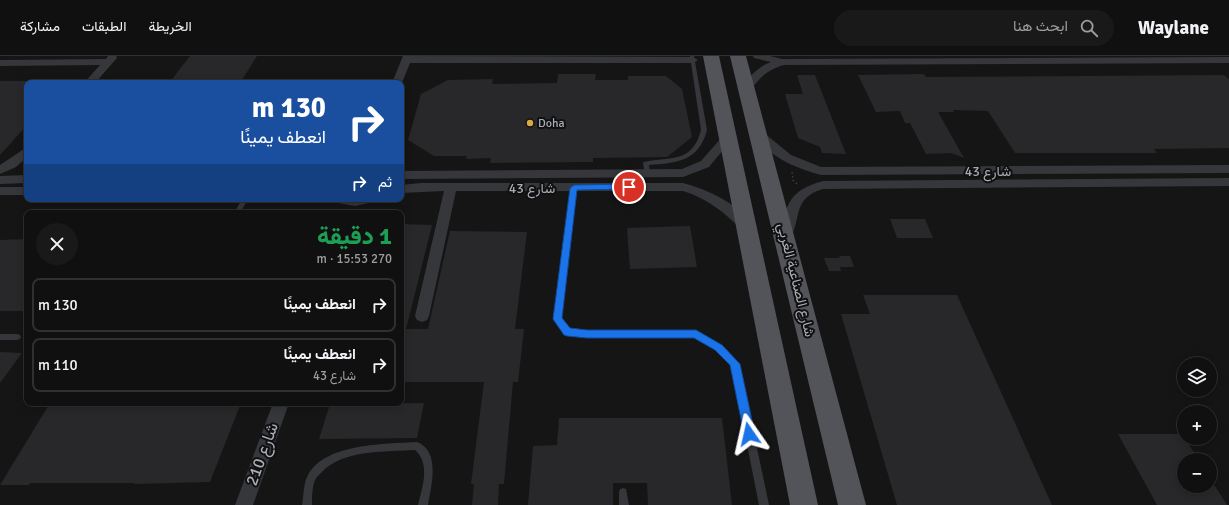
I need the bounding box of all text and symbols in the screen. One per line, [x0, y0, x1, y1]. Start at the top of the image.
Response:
search box [834, 10, 1114, 46]
text: Waylane [1138, 16, 1209, 40]
text: ابحث هنا [1013, 17, 1068, 35]
icon: search [1078, 17, 1100, 39]
text: مشاركة [20, 18, 60, 35]
text: الطبقات [82, 18, 126, 35]
text: الخريطة [148, 18, 192, 35]
text: 130 m [252, 91, 326, 125]
icon: right [340, 96, 392, 148]
place label: Doha [538, 116, 565, 131]
marker: Doha [525, 118, 535, 128]
text: انعطف يمينًا [240, 126, 326, 148]
street label: شارع 43 [965, 163, 1011, 182]
pin [612, 170, 646, 204]
icon: right [348, 172, 370, 194]
text: ثم [378, 173, 392, 191]
icon: arrive [618, 176, 640, 198]
street label: شارع 43 [509, 180, 555, 199]
text: 1 دقيقة [317, 221, 392, 251]
street label: شارع الصناعية الغربي [771, 221, 818, 339]
button: close [36, 223, 78, 265]
text: 270 m · 15:53 [316, 251, 392, 267]
icon: right [368, 294, 390, 316]
text: انعطف يمينًا [284, 295, 356, 313]
text: 130 m [38, 296, 78, 314]
text: انعطف يمينًا [284, 345, 356, 363]
icon: right [368, 354, 390, 376]
text: 110 m [38, 356, 78, 374]
map controls [1177, 357, 1217, 493]
button: layers [1177, 357, 1217, 397]
text: شارع 43 [313, 368, 356, 384]
button: + [1177, 405, 1217, 445]
position arrow [728, 413, 770, 455]
street label: شارع 210 [241, 420, 284, 489]
button: − [1177, 453, 1217, 493]

